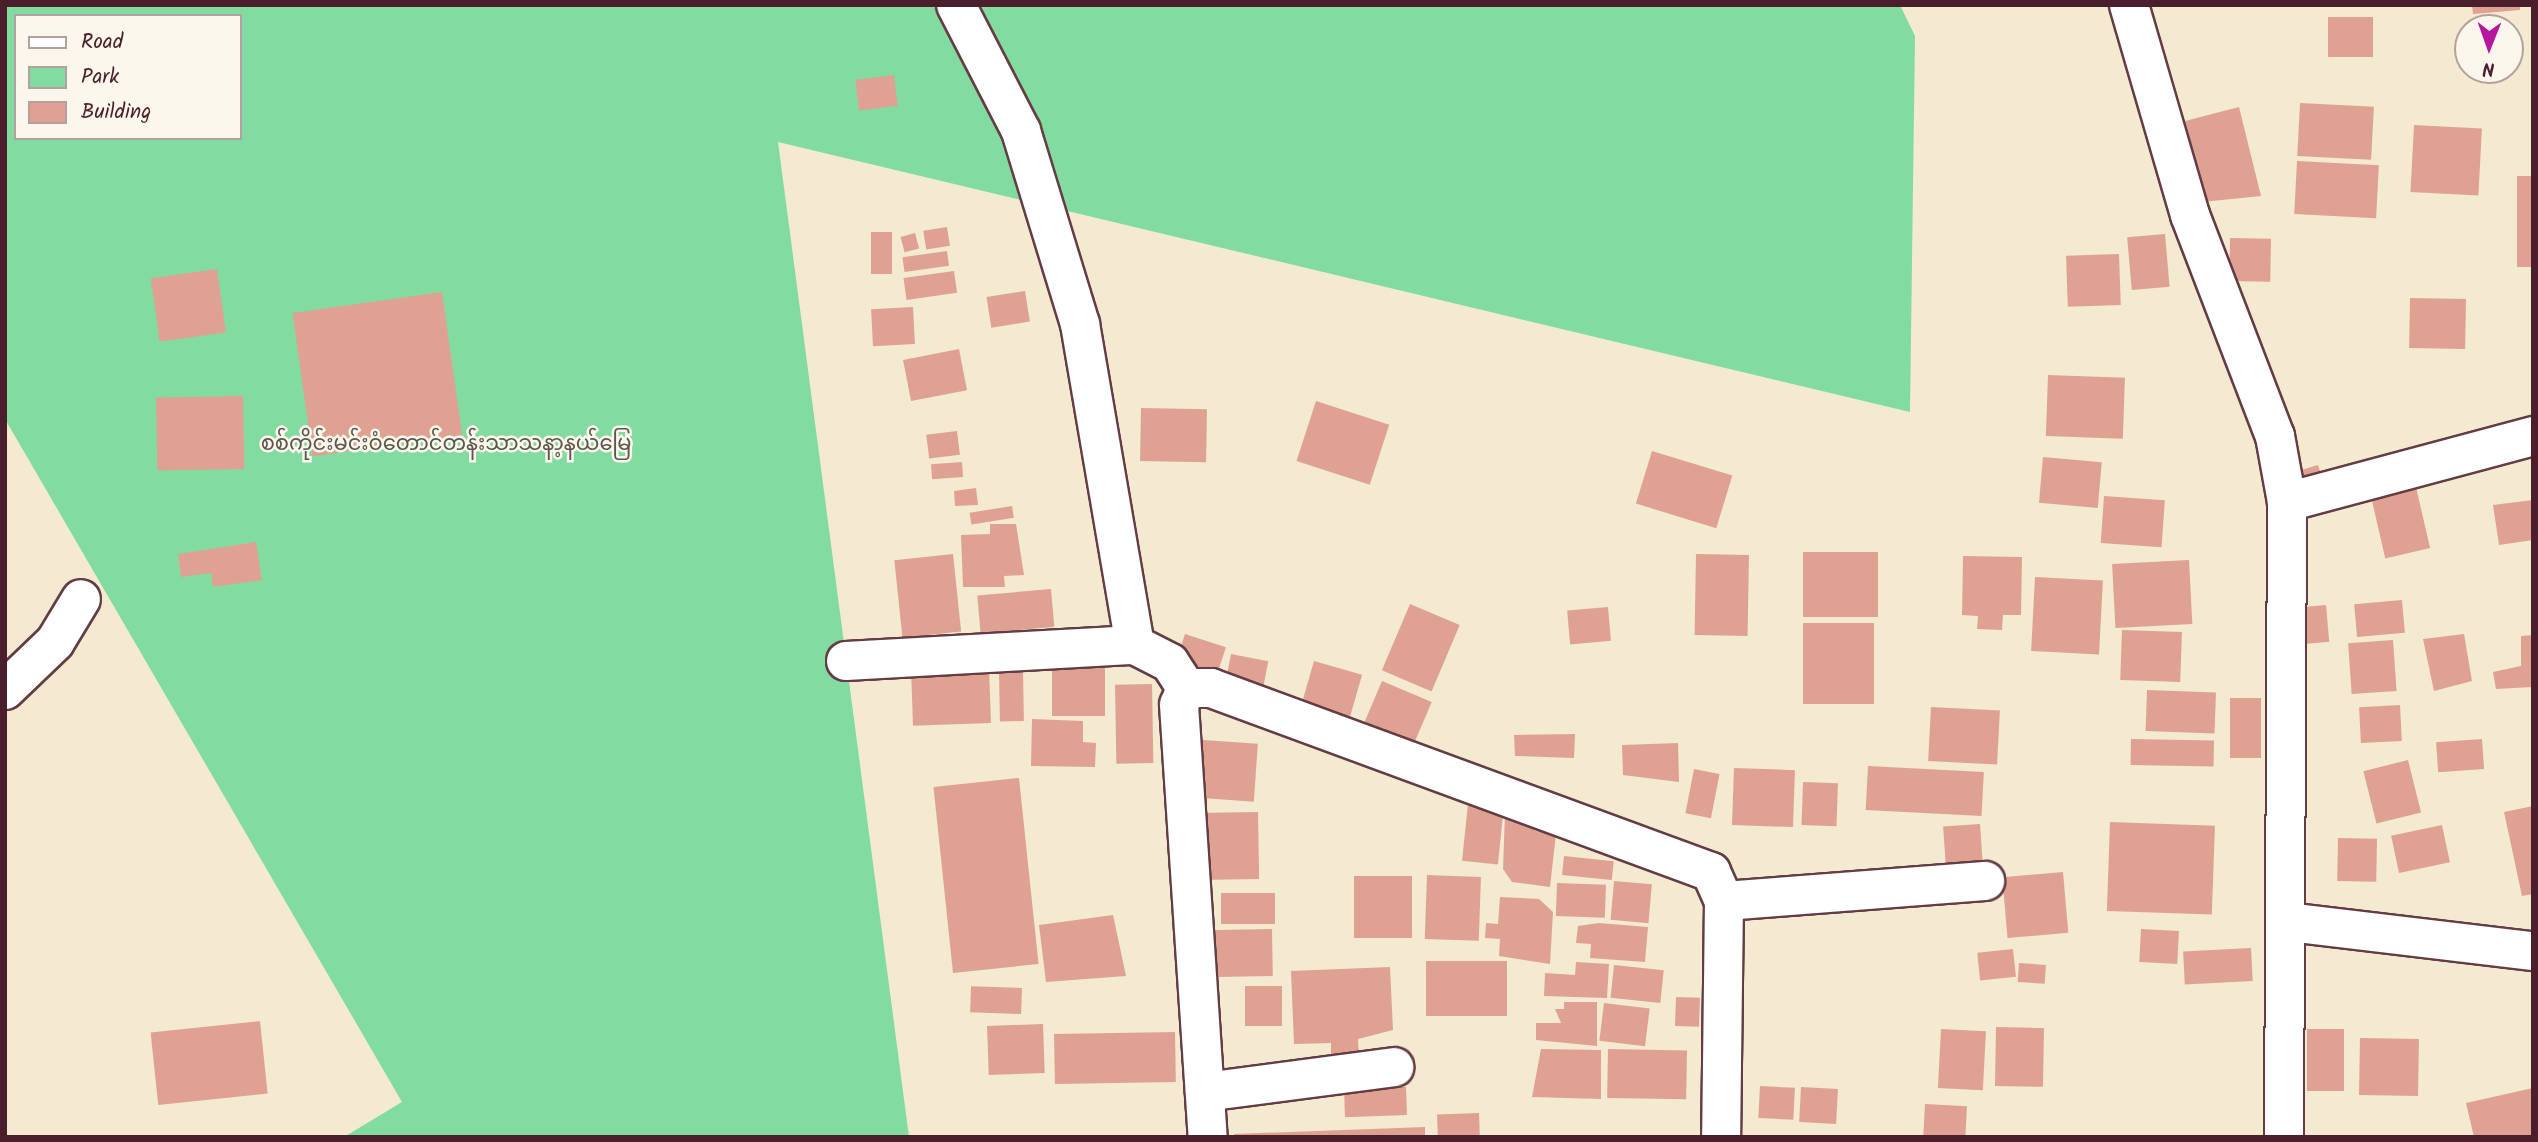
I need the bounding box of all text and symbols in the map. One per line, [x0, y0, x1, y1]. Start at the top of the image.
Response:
legend [14, 14, 242, 140]
north arrow [2454, 14, 2524, 84]
text: Road [81, 26, 123, 59]
text: N [2482, 53, 2495, 83]
text: Park [81, 61, 119, 94]
text: Building [81, 96, 151, 129]
park label: စစ်ကိုင်းမင်းဝံတောင်တန်းသာသနာ့နယ်မြေ [261, 432, 631, 458]

